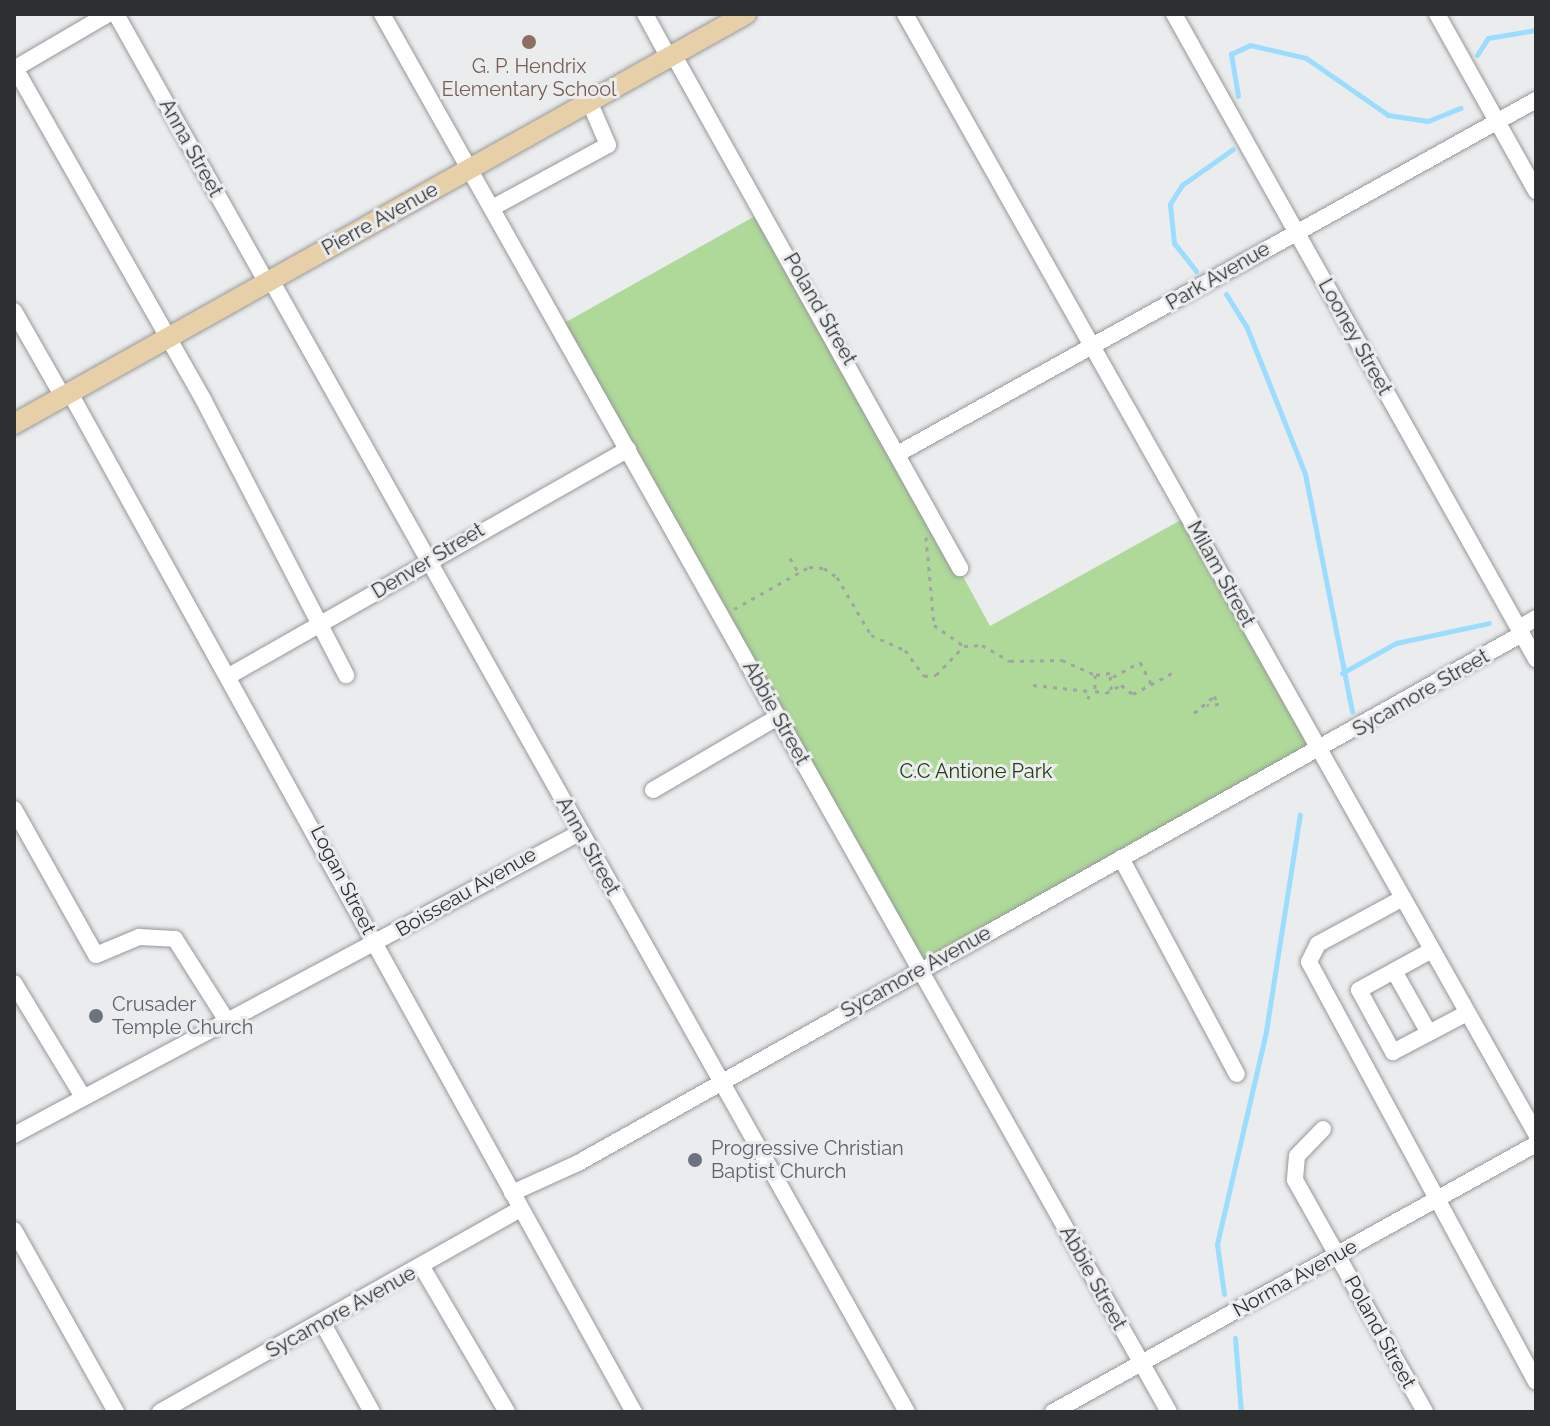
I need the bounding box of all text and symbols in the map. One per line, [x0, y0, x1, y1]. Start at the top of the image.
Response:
marker: G. P. Hendrix Elementary School [520, 33, 538, 51]
place label: G. P. Hendrix Elementary School [441, 54, 617, 101]
street label: Anna Street [154, 95, 228, 201]
street label: Pierre Avenue [318, 177, 442, 261]
street label: Park Avenue [1162, 237, 1274, 315]
street label: Poland Street [778, 249, 862, 369]
street label: Looney Street [1313, 274, 1397, 400]
street label: Milam Street [1182, 517, 1260, 631]
street label: Denver Street [367, 518, 489, 604]
street label: Sycamore Street [1349, 644, 1493, 742]
street label: Abbie Street [738, 657, 814, 769]
park label: C.C Antione Park [899, 759, 1053, 783]
street label: Anna Street [551, 793, 625, 899]
street label: Logan Street [305, 822, 381, 938]
street label: Boisseau Avenue [391, 842, 541, 942]
street label: Sycamore Avenue [837, 921, 995, 1023]
place label: Crusader Temple Church [112, 992, 253, 1039]
marker: Crusader Temple Church [87, 1007, 105, 1025]
place label: Progressive Christian Baptist Church [711, 1136, 904, 1183]
marker: Progressive Christian Baptist Church [686, 1151, 704, 1169]
street label: Abbie Street [1055, 1222, 1131, 1334]
street label: Norma Avenue [1229, 1234, 1361, 1322]
street label: Sycamore Avenue [262, 1261, 420, 1363]
street label: Poland Street [1339, 1271, 1421, 1393]

